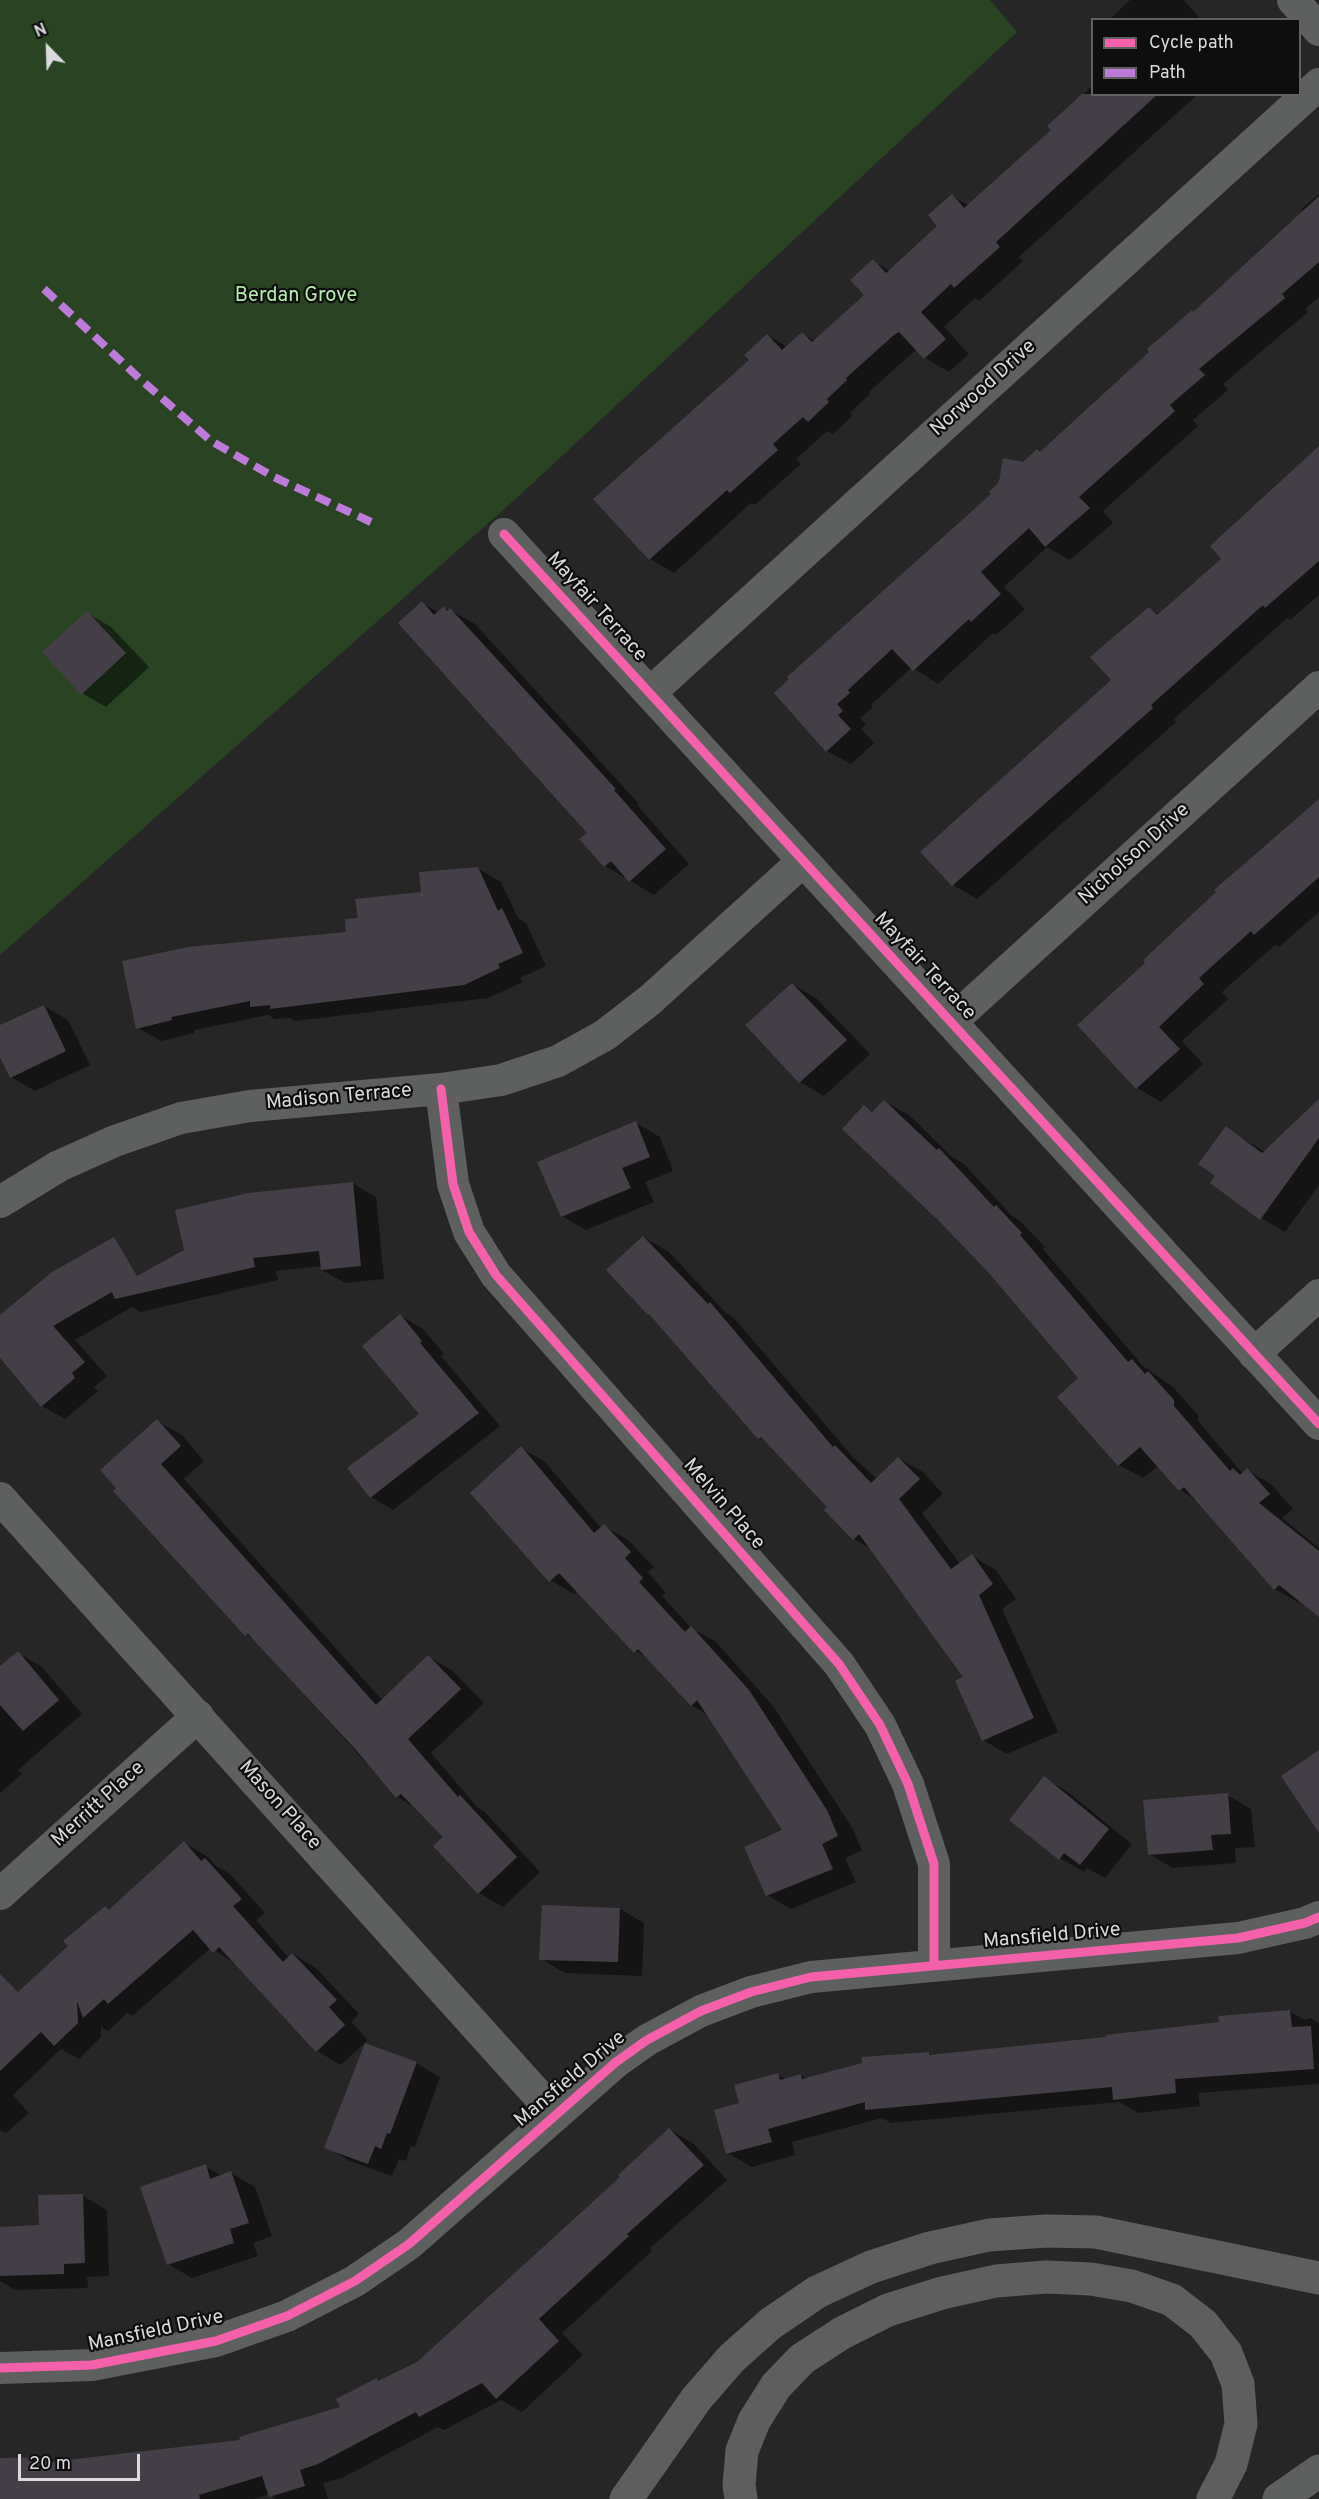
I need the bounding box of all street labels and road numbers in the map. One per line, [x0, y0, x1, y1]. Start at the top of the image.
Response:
street label: Norwood Drive [926, 335, 1042, 443]
street label: Mayfair Terrace [541, 548, 651, 668]
street label: Nicholson Drive [1075, 799, 1195, 911]
street label: Mayfair Terrace [868, 908, 980, 1026]
street label: Madison Terrace [265, 1080, 413, 1116]
street label: Melvin Place [677, 1454, 769, 1556]
street label: Mason Place [233, 1756, 325, 1856]
street label: Merritt Place [48, 1757, 150, 1853]
street label: Mansfield Drive [982, 1919, 1122, 1955]
street label: Mansfield Drive [511, 2027, 631, 2133]
street label: Mansfield Drive [86, 2306, 226, 2358]

